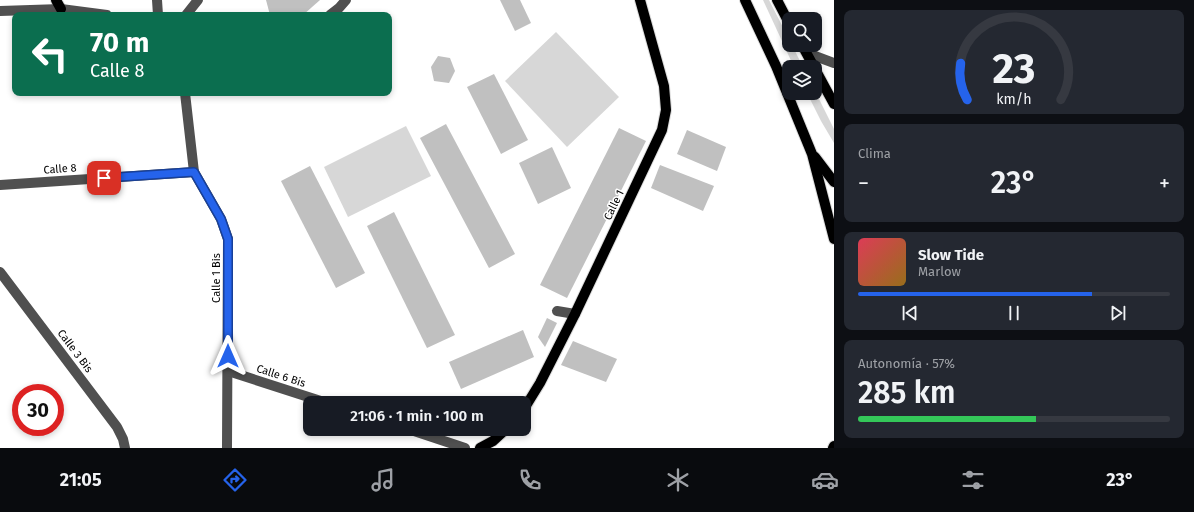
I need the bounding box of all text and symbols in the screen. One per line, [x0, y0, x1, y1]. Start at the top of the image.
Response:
map controls [782, 12, 822, 100]
button: search [782, 12, 822, 52]
text: 70 m [90, 26, 149, 59]
icon: left [24, 28, 76, 80]
text: 23 [993, 44, 1035, 94]
text: Calle 8 [90, 60, 144, 82]
button: layers [782, 60, 822, 100]
text: km/h [996, 91, 1032, 108]
text: Clima [858, 146, 891, 161]
street label: Calle 8 [43, 161, 77, 177]
pin [87, 161, 121, 195]
text: 23° [991, 165, 1037, 201]
icon: arrive [93, 167, 115, 189]
text: − [858, 170, 869, 197]
text: + [1159, 170, 1170, 197]
street label: Calle 1 [601, 188, 627, 222]
text: Slow Tide [918, 246, 984, 264]
street label: Calle 1 Bis [210, 253, 223, 303]
text: Marlow [918, 264, 961, 279]
icon: previous [899, 302, 921, 324]
icon: pause [1003, 302, 1025, 324]
icon: next [1107, 302, 1129, 324]
street label: Calle 3 Bis [55, 327, 95, 375]
position arrow [207, 335, 249, 377]
text: Autonomía · 57% [858, 356, 955, 371]
street label: Calle 6 Bis [255, 362, 307, 390]
text: 285 km [858, 375, 955, 411]
speed limit sign: 30 [12, 384, 64, 436]
text: 21:06 · 1 min · 100 m [350, 407, 484, 425]
icon: directions [221, 466, 249, 494]
icon: music [369, 466, 397, 494]
icon: phone [516, 466, 544, 494]
icon: climate [664, 466, 692, 494]
icon: car [811, 466, 839, 494]
icon: filters [959, 466, 987, 494]
text: 21:05 [60, 469, 102, 491]
text: 23° [1106, 469, 1134, 491]

